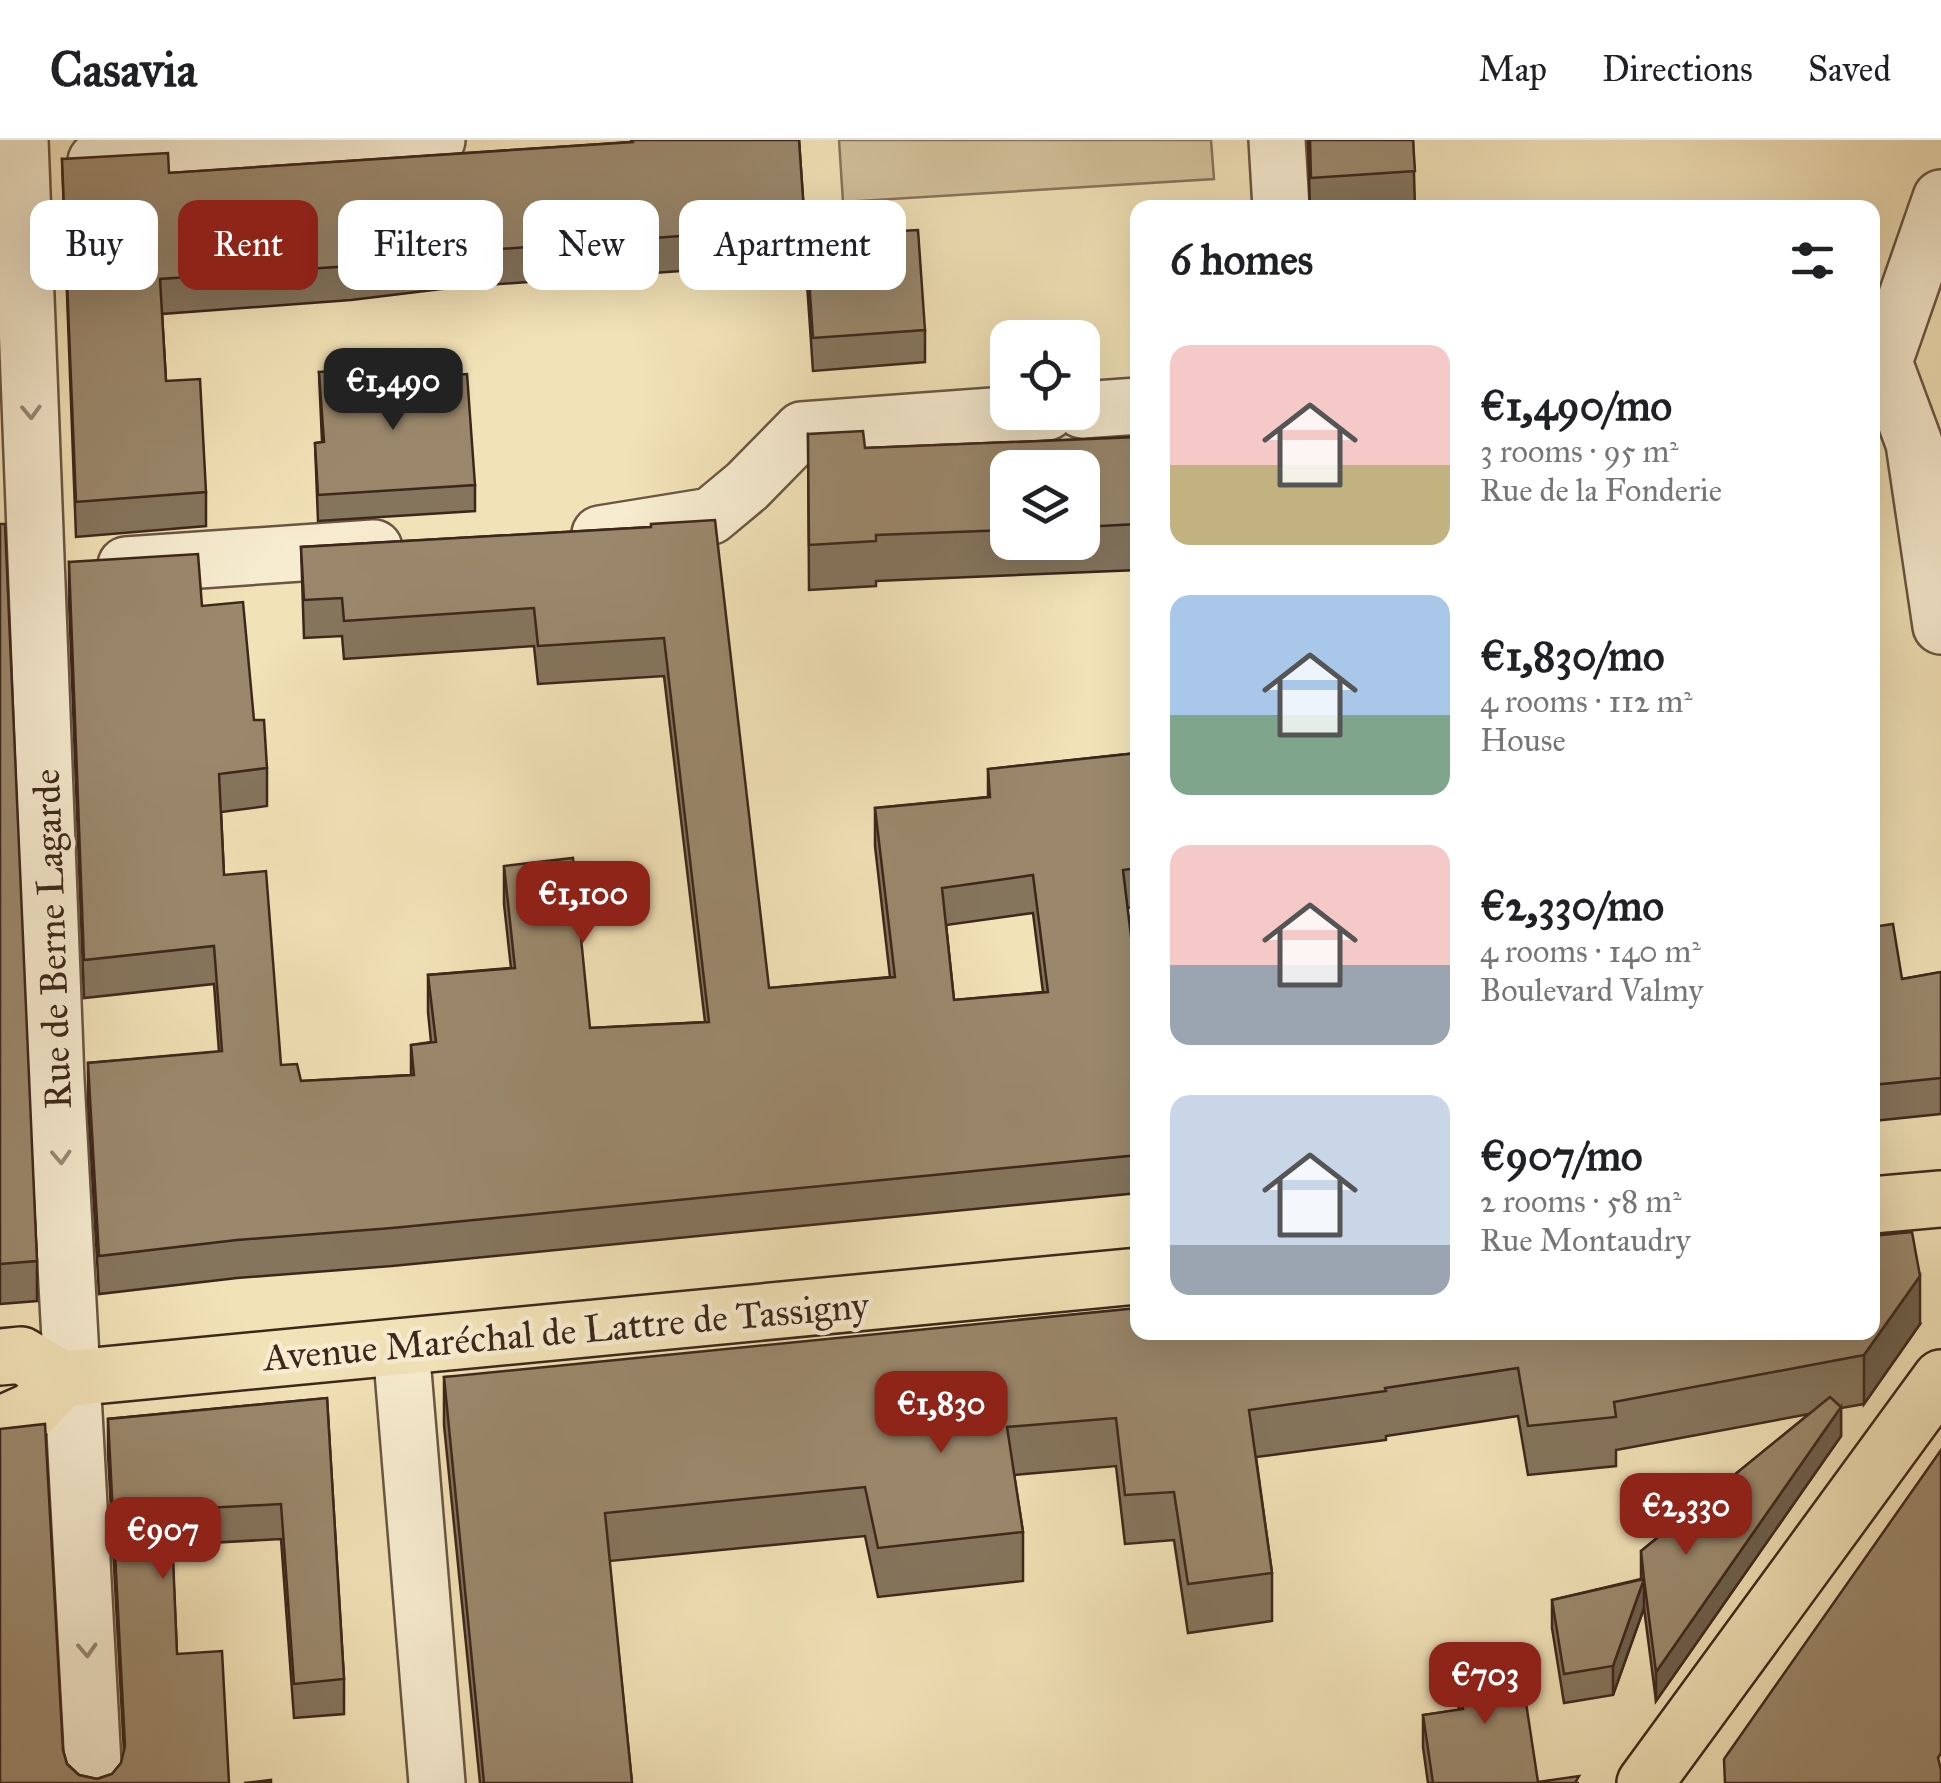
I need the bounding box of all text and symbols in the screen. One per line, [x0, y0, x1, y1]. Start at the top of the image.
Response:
text: Casavia [50, 40, 197, 99]
text: Map [1479, 48, 1547, 91]
text: Directions [1602, 48, 1753, 91]
text: Saved [1808, 48, 1891, 91]
chip: Buy [30, 200, 158, 290]
chip: Rent [178, 200, 318, 290]
chip: Filters [338, 200, 503, 290]
chip: New [523, 200, 659, 290]
chip: Apartment [679, 200, 906, 290]
icon: filters [1785, 233, 1840, 288]
text: 6 homes [1170, 234, 1313, 286]
map controls [990, 320, 1100, 560]
button: locate [990, 320, 1100, 430]
pin: €1,490 [312, 348, 474, 433]
text: €1,490 [346, 361, 440, 400]
text: €1,490/mo [1480, 380, 1672, 432]
icon: home [1250, 385, 1370, 505]
one-way arrow [20, 405, 41, 421]
text: 3 rooms · 95 m² [1480, 432, 1679, 471]
button: layers [990, 450, 1100, 560]
text: Rue de la Fonderie [1480, 471, 1722, 510]
text: €1,830/mo [1480, 630, 1664, 682]
icon: home [1250, 635, 1370, 755]
text: 4 rooms · 112 m² [1480, 682, 1693, 721]
text: House [1480, 721, 1566, 760]
street label: Rue de Berne Lagarde [23, 768, 81, 1110]
pin: €1,100 [502, 861, 664, 946]
text: €1,100 [538, 874, 628, 913]
text: €2,330/mo [1480, 880, 1664, 932]
icon: home [1250, 885, 1370, 1005]
text: 4 rooms · 140 m² [1480, 932, 1701, 971]
text: Boulevard Valmy [1480, 971, 1703, 1010]
text: €907/mo [1480, 1130, 1643, 1182]
icon: home [1250, 1135, 1370, 1255]
one-way arrow [50, 1149, 71, 1165]
text: 2 rooms · 58 m² [1480, 1182, 1681, 1221]
text: Rue Montaudry [1480, 1221, 1691, 1260]
street label: Avenue Maréchal de Lattre de Tassigny [259, 1282, 872, 1381]
pin: €1,830 [860, 1371, 1022, 1456]
text: €1,830 [897, 1384, 985, 1423]
pin: €2,330 [1605, 1473, 1767, 1558]
text: €2,330 [1642, 1486, 1730, 1525]
pin: €907 [104, 1497, 222, 1582]
text: €907 [127, 1510, 199, 1549]
one-way arrow [76, 1642, 97, 1658]
pin: €703 [1426, 1642, 1544, 1727]
text: €703 [1451, 1655, 1519, 1694]

